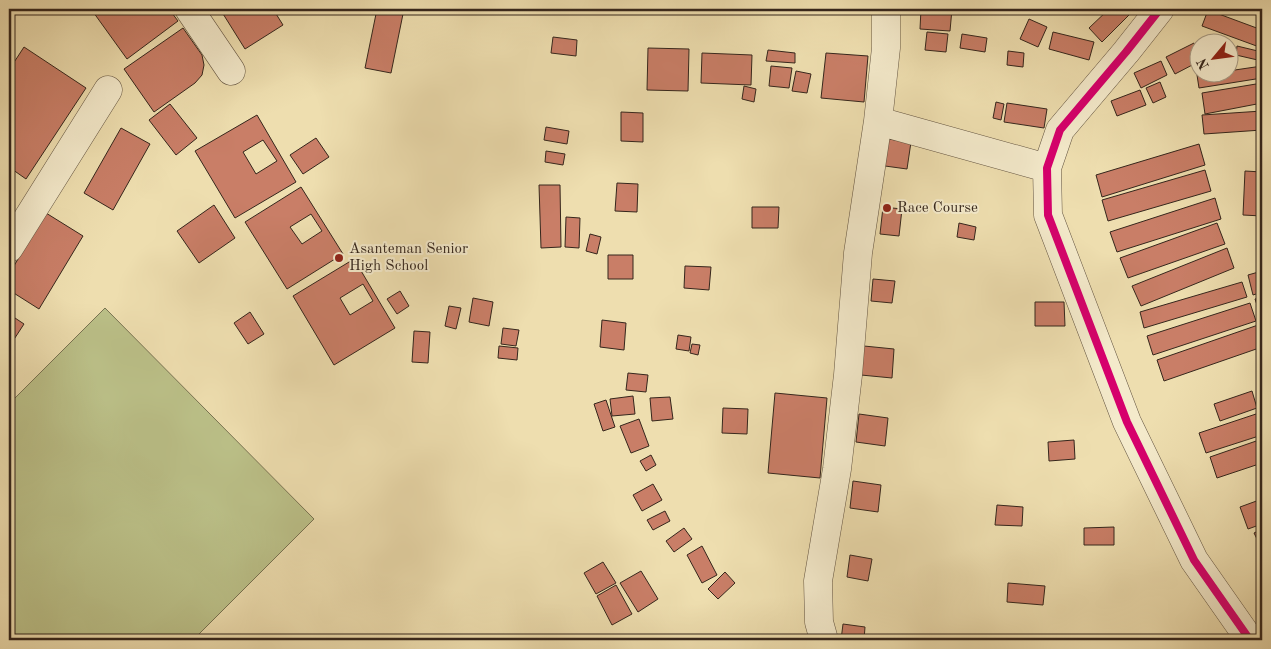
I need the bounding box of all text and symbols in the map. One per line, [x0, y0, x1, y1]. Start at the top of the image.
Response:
north arrow [1188, 32, 1238, 82]
text: N [1195, 55, 1212, 72]
place label: Race Course [897, 201, 978, 216]
marker: Race Course [881, 202, 893, 214]
place label: Asanteman Senior High School [349, 242, 468, 274]
marker: Asanteman Senior High School [333, 252, 345, 264]

